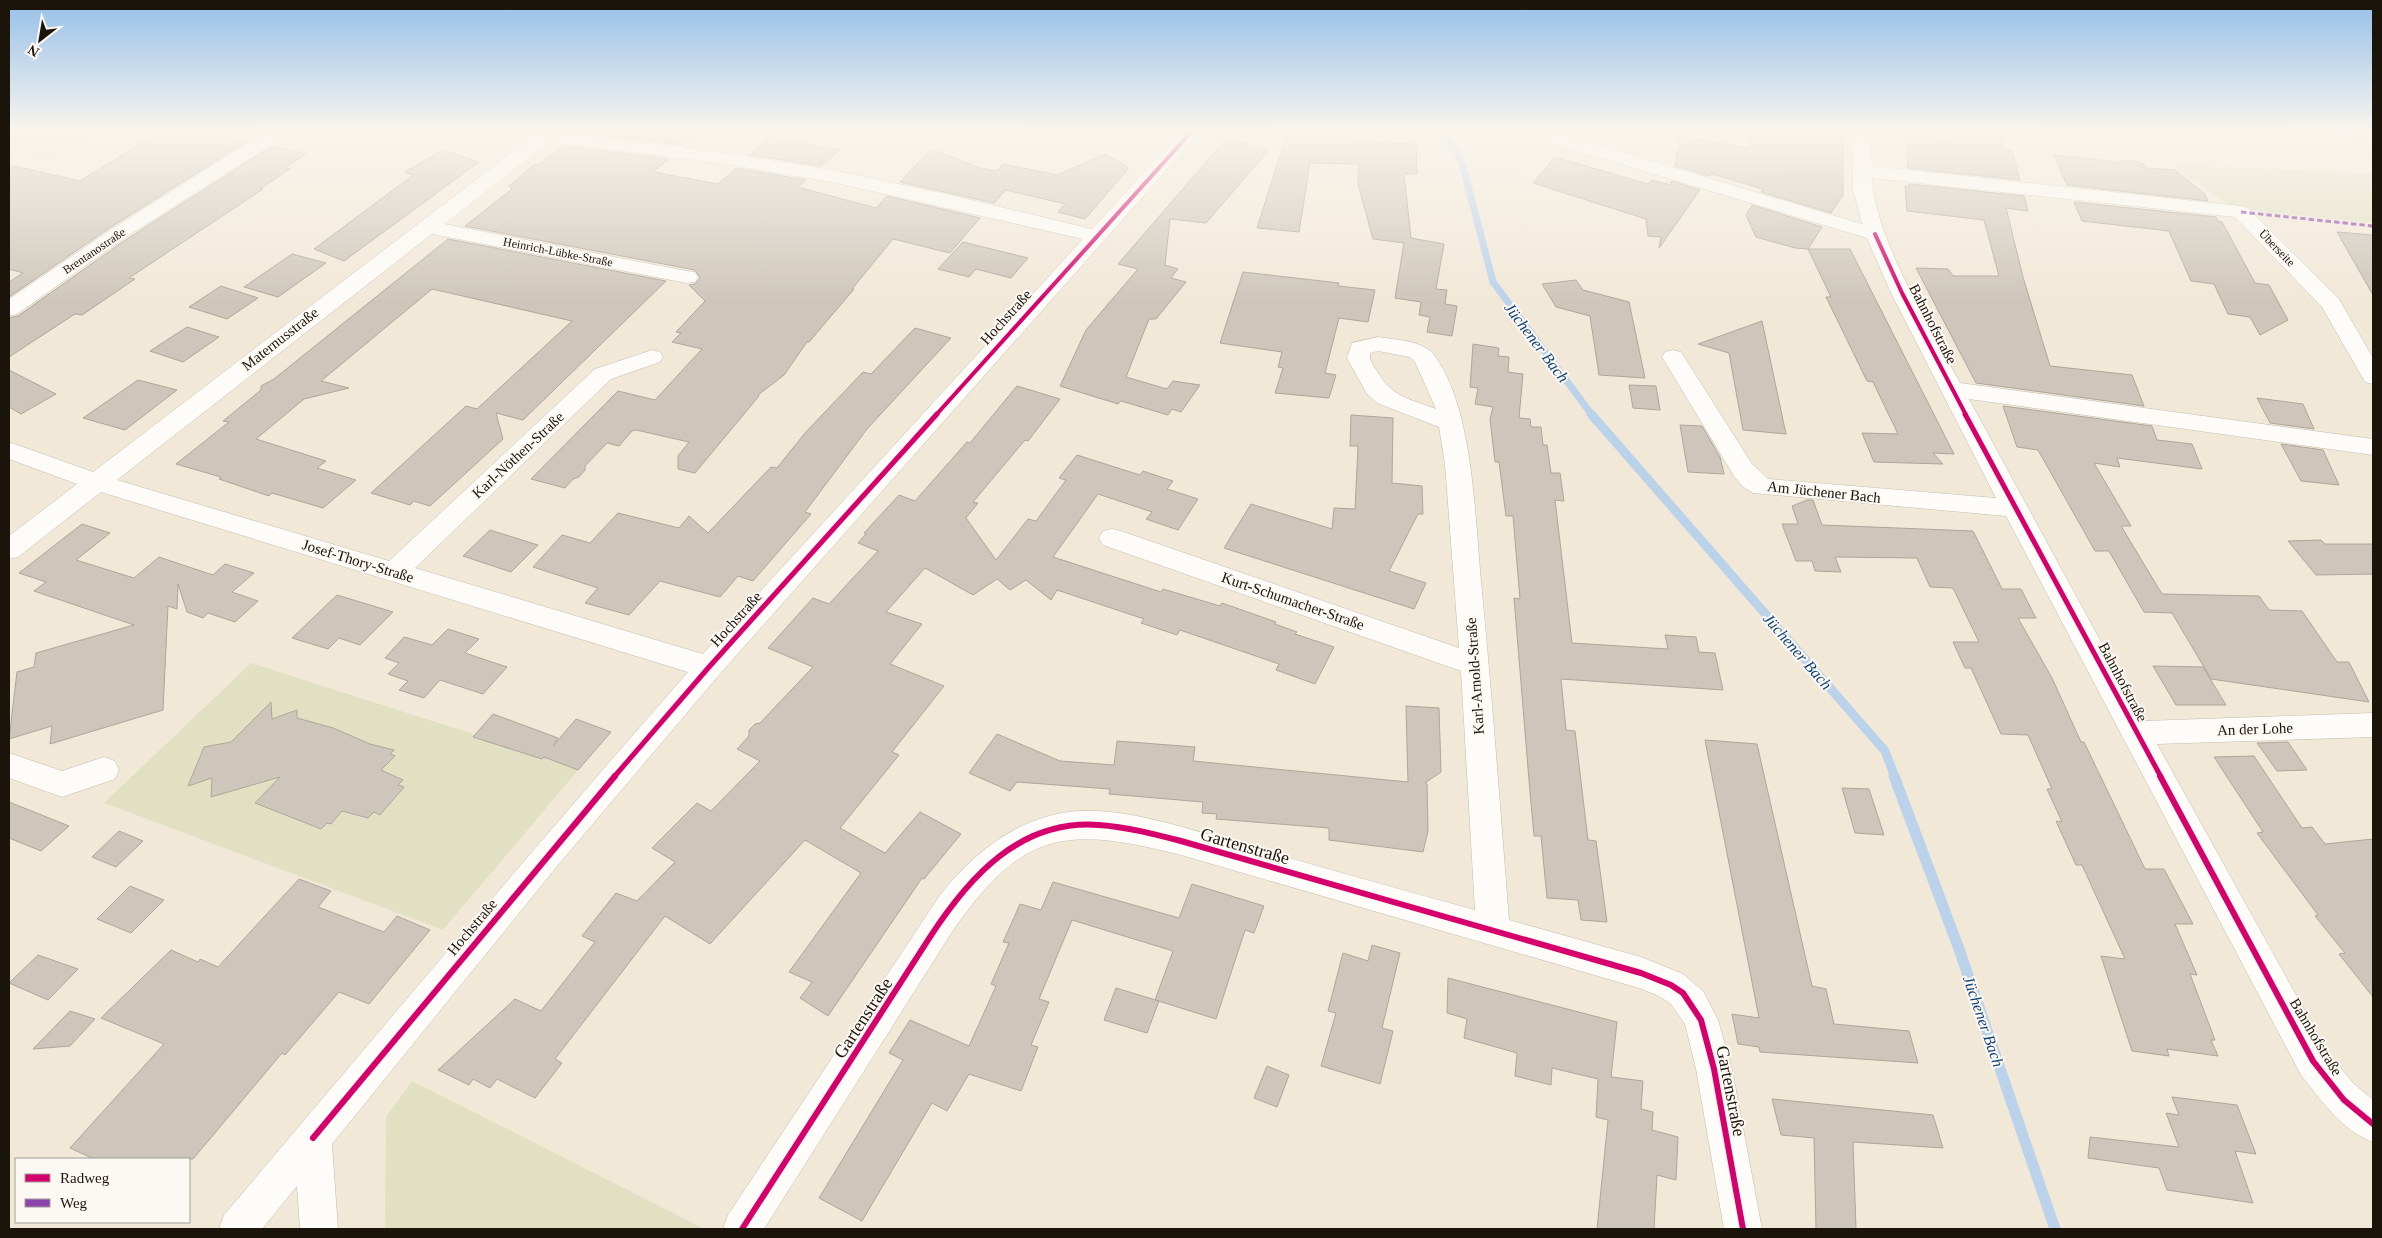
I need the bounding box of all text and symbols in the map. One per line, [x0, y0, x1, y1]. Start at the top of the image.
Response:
north arrow [15, 15, 65, 65]
text: N [25, 42, 42, 60]
street label: Brentanostraße [60, 225, 128, 277]
street label: Überseite [2256, 227, 2298, 269]
street label: Heinrich-Lübke-Straße [502, 235, 614, 269]
street label: Bahnhofstraße [1906, 281, 1960, 367]
street label: Hochstraße [977, 286, 1035, 348]
water label: Jüchener Bach [1501, 299, 1572, 386]
street label: Maternusstraße [239, 304, 322, 374]
street label: Karl-Nöthen-Straße [469, 408, 567, 501]
street label: Am Jüchener Bach [1766, 478, 1882, 506]
street label: Josef-Thory-Straße [300, 536, 416, 586]
street label: Kurt-Schumacher-Straße [1220, 569, 1367, 633]
street label: Hochstraße [707, 588, 765, 650]
water label: Jüchener Bach [1760, 610, 1835, 693]
street label: Karl-Arnold-Straße [1463, 617, 1487, 735]
street label: Bahnhofstraße [2095, 640, 2151, 725]
street label: An der Lohe [2217, 720, 2293, 738]
street label: Gartenstraße [1198, 824, 1292, 868]
street label: Hochstraße [444, 895, 500, 958]
water label: Jüchener Bach [1960, 973, 2007, 1069]
street label: Gartenstraße [830, 974, 896, 1062]
street label: Bahnhofstraße [2287, 995, 2346, 1079]
street label: Gartenstraße [1712, 1044, 1750, 1138]
legend [15, 1158, 190, 1223]
text: Radweg [60, 1170, 110, 1186]
text: Weg [60, 1195, 88, 1211]

